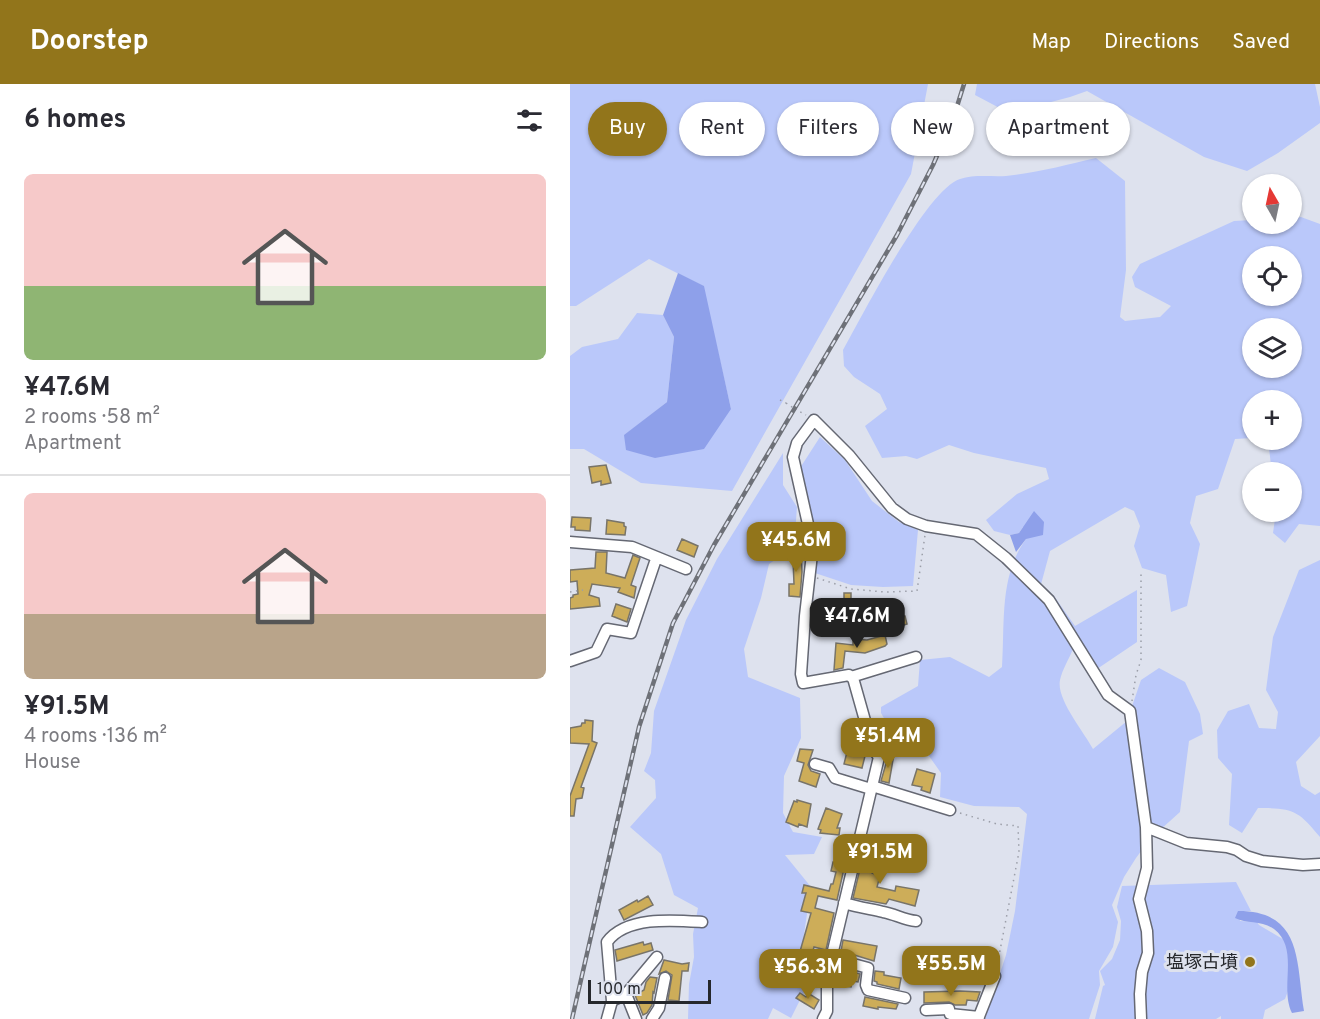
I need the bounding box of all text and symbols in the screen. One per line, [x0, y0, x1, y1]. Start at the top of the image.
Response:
text: Doorstep [30, 24, 149, 60]
text: Map [1031, 29, 1071, 56]
text: Directions [1104, 29, 1199, 56]
text: Saved [1232, 29, 1290, 56]
chip: Buy [588, 102, 667, 156]
chip: Rent [679, 102, 765, 156]
chip: Filters [777, 102, 879, 156]
chip: New [891, 102, 974, 156]
chip: Apartment [986, 102, 1130, 156]
text: 6 homes [24, 104, 126, 137]
icon: filters [513, 104, 546, 137]
north arrow [1242, 174, 1302, 234]
map controls [1242, 174, 1302, 522]
icon: home [231, 213, 339, 321]
button: locate [1242, 246, 1302, 306]
button: layers [1242, 318, 1302, 378]
text: ¥47.6M [24, 372, 111, 405]
button: + [1242, 390, 1302, 450]
text: 2 rooms · 58 m² [24, 405, 160, 431]
text: Apartment [24, 431, 122, 457]
button: − [1242, 462, 1302, 522]
pin: ¥45.6M [747, 522, 845, 573]
text: ¥45.6M [761, 528, 831, 554]
icon: home [231, 532, 339, 640]
pin: ¥47.6M [808, 598, 906, 649]
text: ¥47.6M [824, 604, 890, 630]
text: ¥91.5M [24, 691, 110, 724]
pin: ¥51.4M [839, 718, 937, 769]
text: 4 rooms · 136 m² [24, 724, 167, 750]
text: ¥51.4M [855, 724, 921, 750]
text: House [24, 750, 80, 776]
pin: ¥91.5M [831, 834, 929, 885]
text: ¥91.5M [847, 840, 913, 866]
pin: ¥55.5M [902, 946, 1000, 997]
pin: ¥56.3M [759, 949, 857, 1000]
text: ¥55.5M [916, 952, 986, 978]
place label: 塩塚古墳 [1166, 952, 1238, 975]
text: ¥56.3M [773, 955, 843, 981]
marker: 塩塚古墳 [1243, 955, 1257, 969]
scale bar [588, 977, 711, 1004]
text: 100 m [597, 980, 641, 1000]

